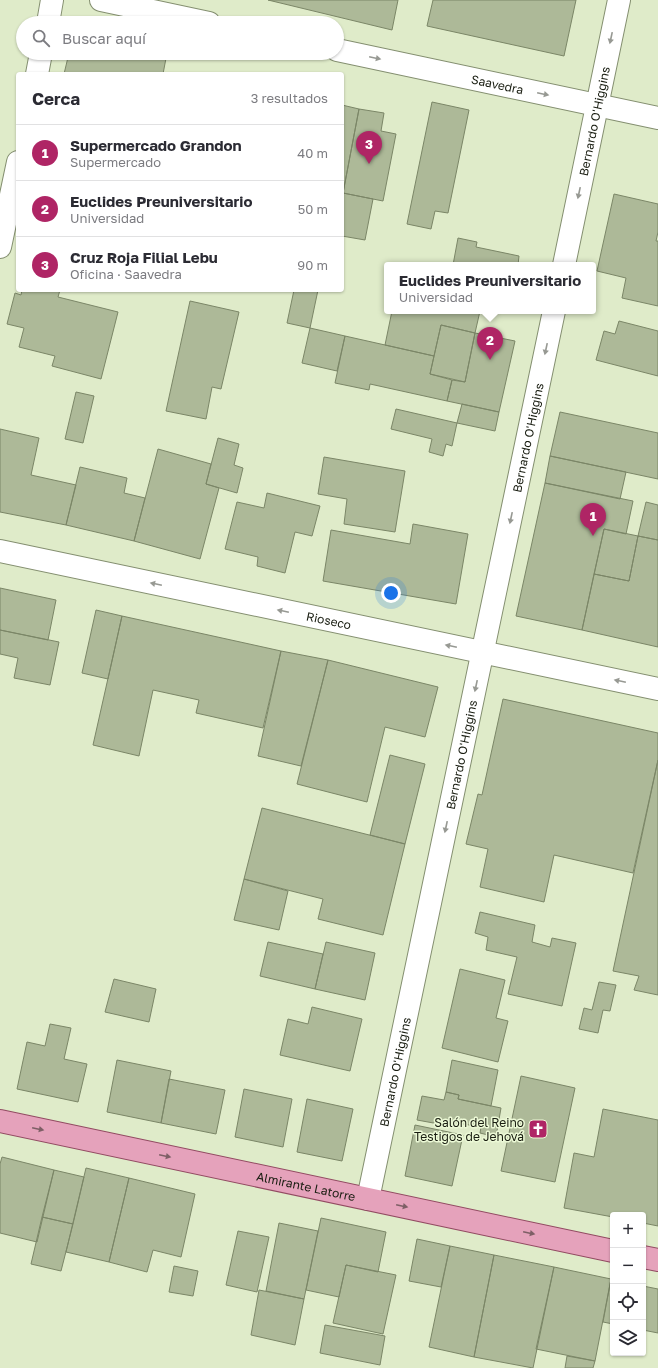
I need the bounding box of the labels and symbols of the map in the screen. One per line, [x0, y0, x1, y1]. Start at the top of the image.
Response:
one-way arrow [608, 32, 614, 44]
one-way arrow [369, 56, 381, 62]
street label: Bernardo O'Higgins [575, 65, 613, 177]
street label: Saavedra [470, 71, 525, 97]
one-way arrow [537, 91, 550, 97]
pin: 3 [356, 131, 382, 164]
one-way arrow [575, 187, 581, 199]
pin: 2 [477, 327, 503, 360]
one-way arrow [543, 343, 549, 355]
street label: Bernardo O'Higgins [509, 381, 546, 494]
pin: 1 [580, 503, 606, 536]
one-way arrow [507, 511, 513, 524]
one-way arrow [150, 581, 162, 587]
your location [381, 583, 401, 603]
one-way arrow [277, 607, 289, 613]
street label: Rioseco [305, 608, 353, 632]
one-way arrow [445, 642, 458, 648]
one-way arrow [614, 677, 626, 683]
one-way arrow [472, 680, 478, 692]
street label: Bernardo O'Higgins [442, 698, 480, 811]
one-way arrow [443, 821, 449, 833]
street label: Bernardo O'Higgins [376, 1016, 413, 1128]
place label: Salón del Reino Testigos de Jehová [414, 1115, 524, 1144]
church icon: Salón del Reino Testigos de Jehová [527, 1118, 549, 1140]
one-way arrow [32, 1127, 44, 1133]
one-way arrow [159, 1153, 171, 1159]
street label: Almirante Latorre [255, 1168, 357, 1204]
one-way arrow [396, 1204, 408, 1210]
one-way arrow [523, 1231, 535, 1237]

